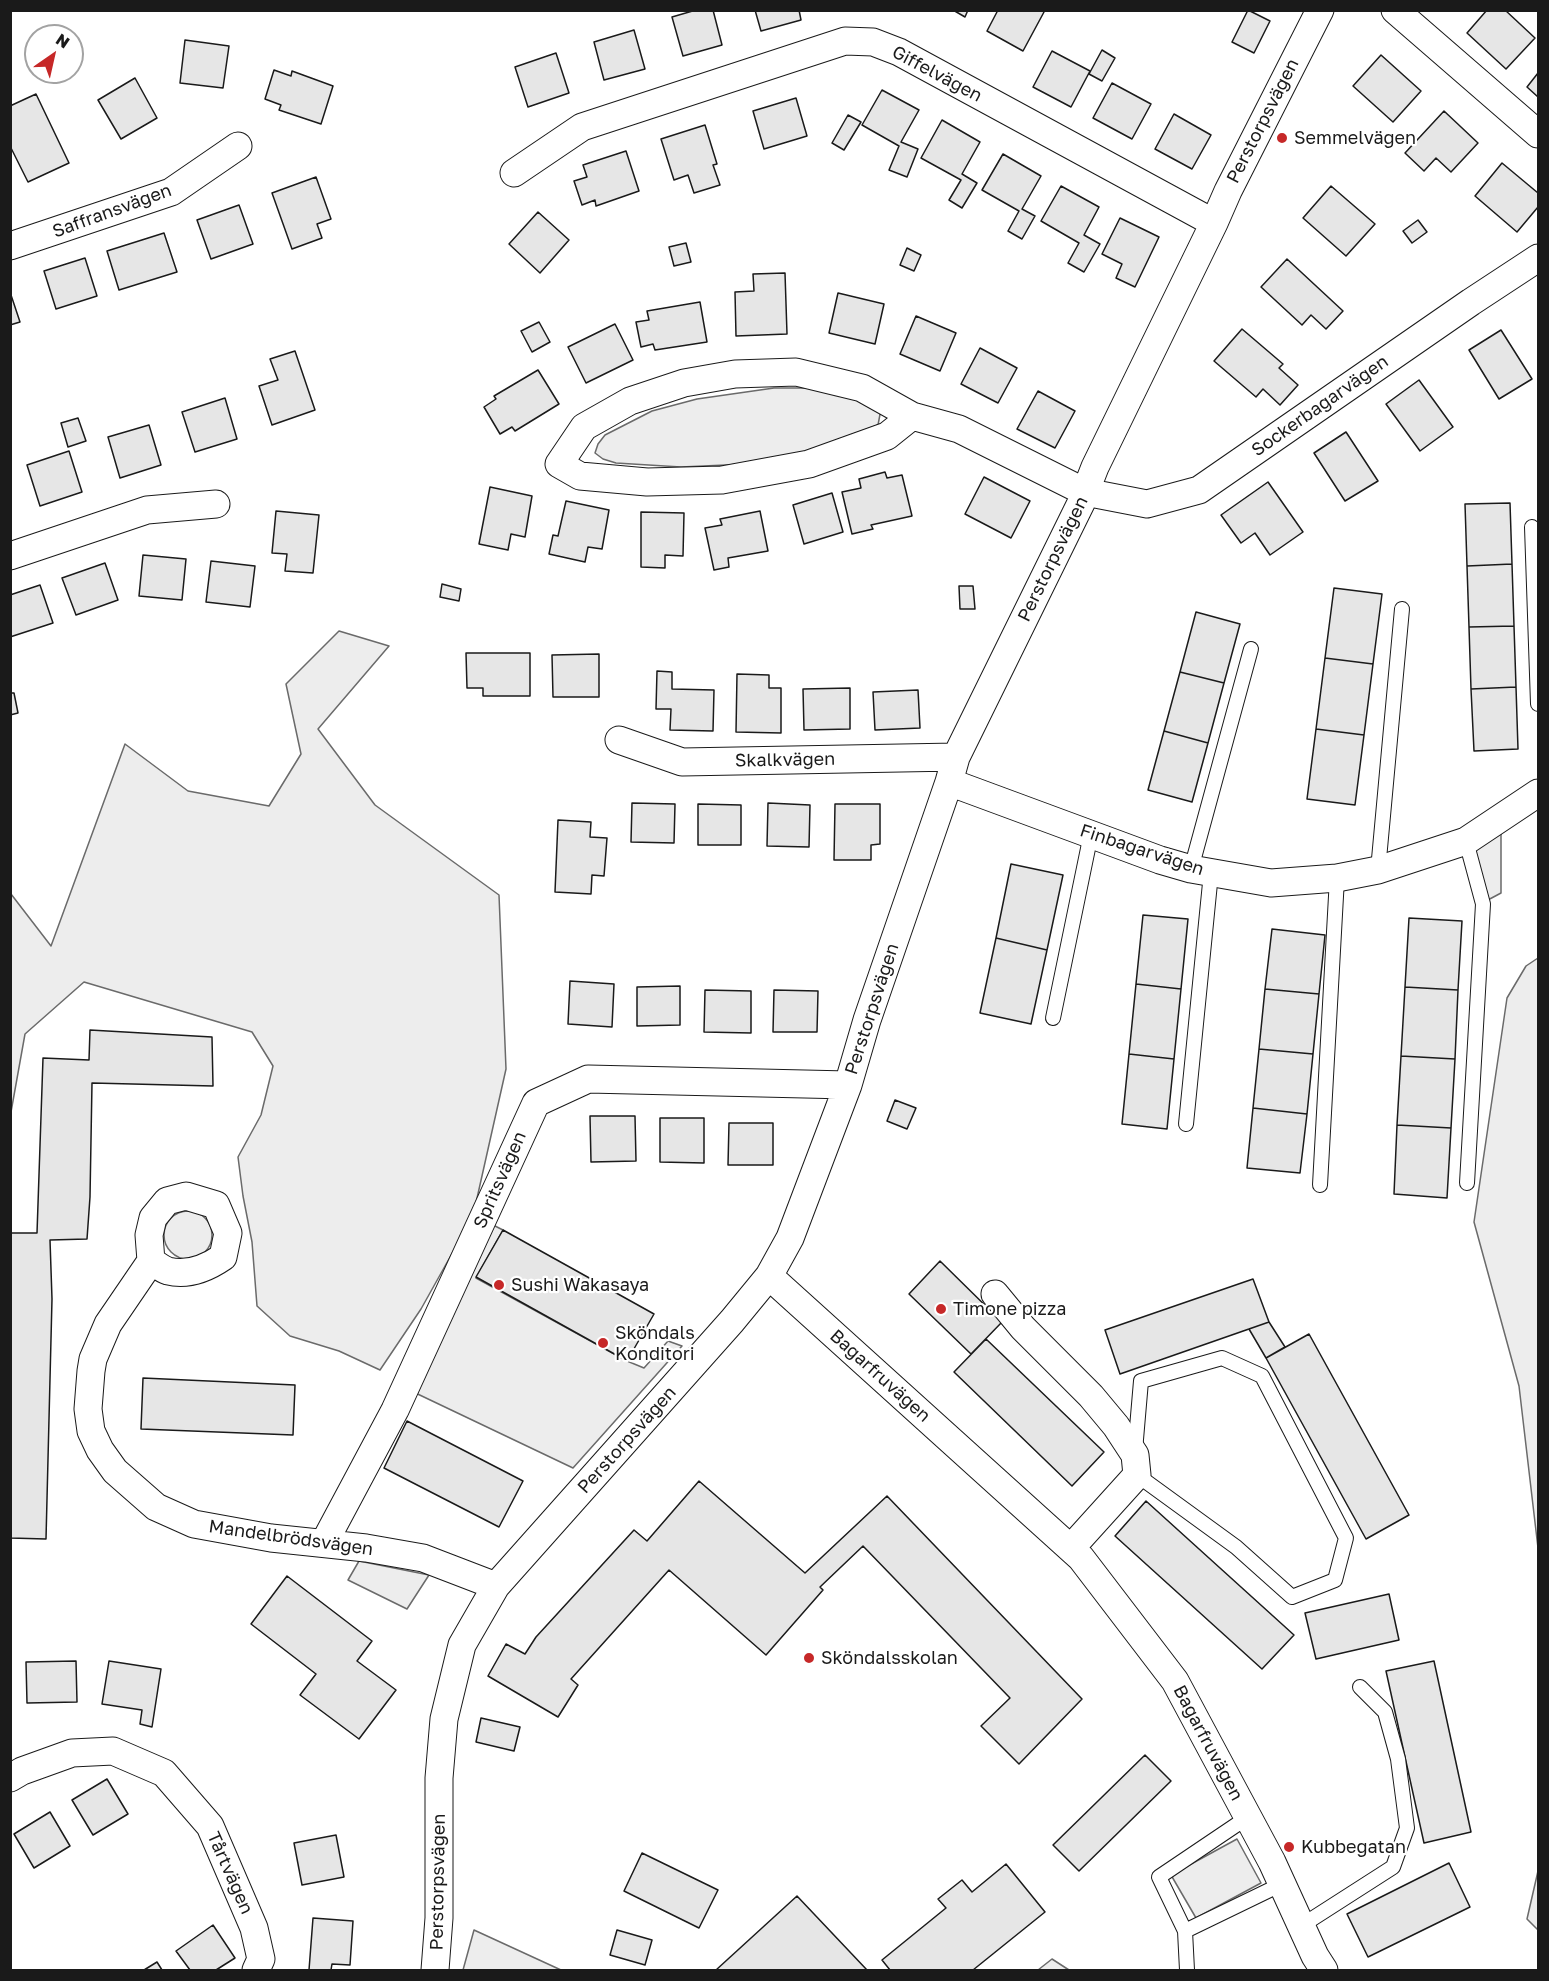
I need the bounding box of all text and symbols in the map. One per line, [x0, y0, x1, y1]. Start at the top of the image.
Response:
north arrow [24, 24, 84, 84]
text: N [52, 29, 74, 52]
street label: Giffelvägen [888, 41, 986, 107]
street label: Perstorpsvägen [1222, 55, 1304, 187]
place label: Semmelvägen [1294, 127, 1416, 149]
marker: Semmelvägen [1275, 131, 1289, 145]
street label: Saffransvägen [50, 179, 174, 243]
street label: Sockerbagarvägen [1247, 351, 1393, 461]
street label: Perstorpsvägen [1013, 493, 1093, 625]
street label: Skalkvägen [735, 748, 835, 772]
street label: Finbagarvägen [1077, 820, 1207, 880]
street label: Perstorpsvägen [841, 941, 903, 1077]
street label: Spritsvägen [469, 1128, 531, 1232]
place label: Sushi Wakasaya [511, 1274, 649, 1296]
marker: Sushi Wakasaya [492, 1278, 506, 1292]
place label: Timone pizza [953, 1298, 1066, 1320]
marker: Timone pizza [934, 1302, 948, 1316]
place label: Sköndals Konditori [615, 1322, 695, 1364]
street label: Bagarfruvägen [825, 1325, 935, 1427]
marker: Sköndals Konditori [596, 1336, 610, 1350]
street label: Perstorpsvägen [573, 1382, 681, 1498]
street label: Mandelbrödsvägen [207, 1516, 375, 1560]
place label: Sköndalsskolan [821, 1647, 958, 1669]
marker: Sköndalsskolan [802, 1651, 816, 1665]
street label: Bagarfruvägen [1168, 1682, 1248, 1804]
street label: Perstorpsvägen [426, 1813, 450, 1951]
street label: Tårtvägen [202, 1829, 258, 1917]
place label: Kubbegatan [1301, 1836, 1406, 1858]
marker: Kubbegatan [1282, 1840, 1296, 1854]

